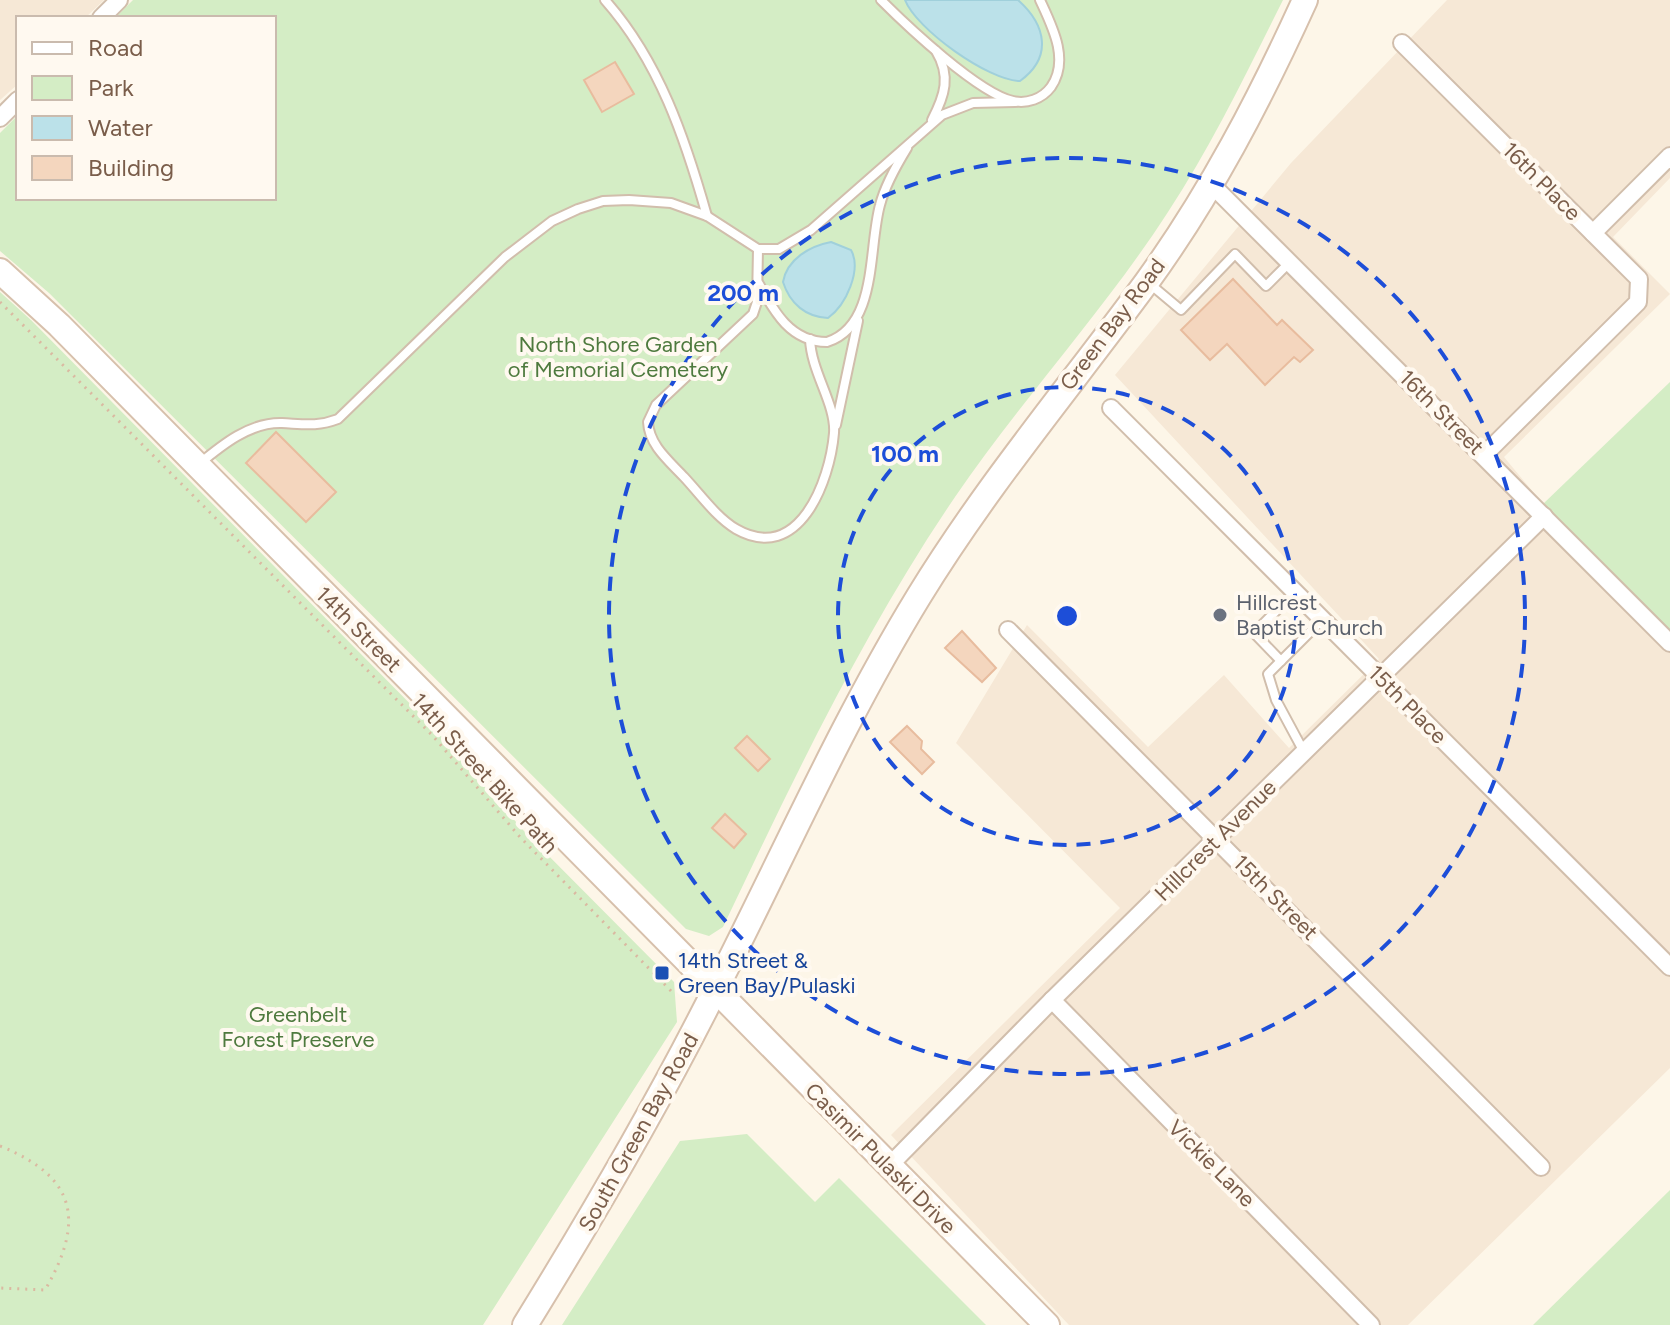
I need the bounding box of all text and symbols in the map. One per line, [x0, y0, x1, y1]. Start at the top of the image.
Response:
legend [16, 16, 276, 200]
text: Road [88, 33, 143, 62]
text: Park [88, 73, 134, 102]
text: Water [88, 113, 153, 142]
street label: 16th Place [1497, 136, 1587, 226]
text: Building [88, 153, 174, 182]
street label: Green Bay Road [1054, 253, 1171, 396]
text: 200 m [707, 278, 779, 307]
park label: North Shore Garden of Memorial Cemetery [508, 331, 729, 383]
street label: 16th Street [1394, 364, 1490, 460]
text: 100 m [871, 439, 939, 468]
street label: 14th Street [310, 581, 407, 678]
place label: Hillcrest Baptist Church [1236, 589, 1383, 641]
centre of rings [1053, 602, 1081, 630]
marker: Hillcrest Baptist Church [1211, 606, 1229, 624]
street label: 15th Place [1363, 659, 1453, 749]
street label: 14th Street Bike Path [405, 688, 564, 859]
street label: Hillcrest Avenue [1149, 774, 1282, 907]
street label: 15th Street [1227, 849, 1324, 946]
place label: 14th Street & Green Bay/Pulaski [678, 947, 856, 999]
marker: 14th Street & Green Bay/Pulaski [653, 964, 671, 982]
park label: Greenbelt Forest Preserve [221, 1001, 375, 1053]
street label: South Green Bay Road [573, 1028, 704, 1236]
street label: Casimir Pulaski Drive [800, 1077, 962, 1239]
street label: Vickie Lane [1162, 1114, 1261, 1213]

